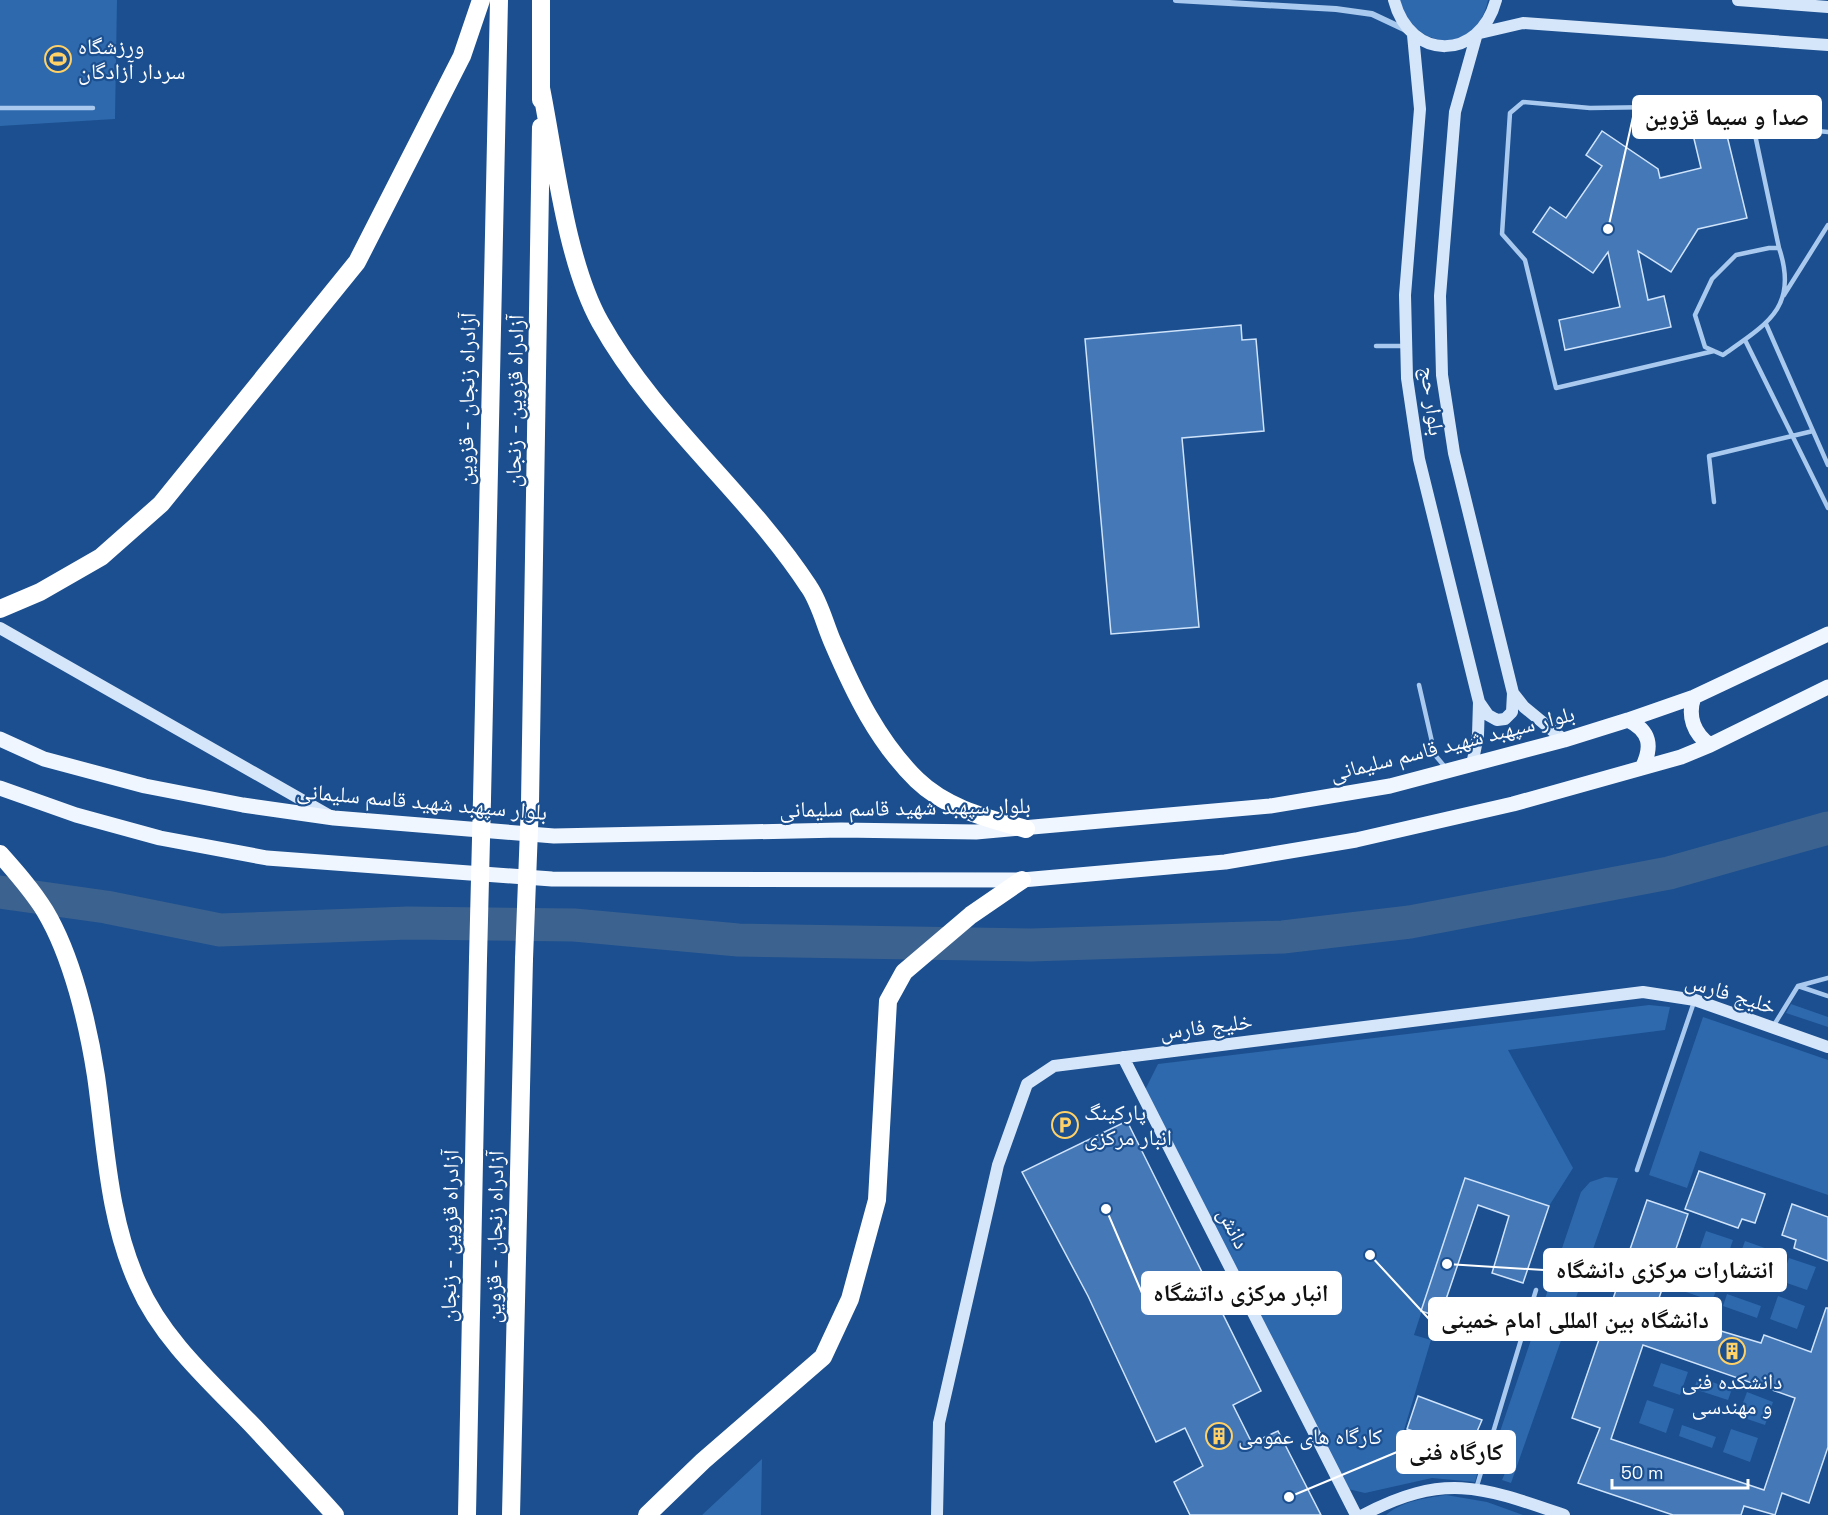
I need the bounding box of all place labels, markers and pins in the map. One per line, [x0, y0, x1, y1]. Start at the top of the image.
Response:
place label: ورزشگاه سردار آزادگان [78, 32, 186, 85]
sports icon: ورزشگاه سردار آزادگان [43, 44, 73, 74]
callout: صدا و سیما قزوین [1633, 96, 1821, 138]
place label: پارکینگ انبار مرکزی [1084, 1098, 1172, 1151]
parking icon: پارکینگ انبار مرکزی [1050, 1110, 1080, 1140]
callout: انتشارات مرکزی دانشگاه [1544, 1249, 1786, 1291]
callout: انبار مرکزی داتشگاه [1142, 1272, 1341, 1314]
callout: دانشگاه بین المللی امام خمینی [1429, 1298, 1721, 1340]
building icon: دانشکده فنی و مهندسی [1717, 1336, 1747, 1366]
place label: دانشکده فنی و مهندسی [1682, 1367, 1782, 1420]
building icon: کارگاه های عمومی [1204, 1421, 1234, 1451]
place label: کارگاه های عمومی [1238, 1422, 1382, 1450]
callout: کارگاه فنی [1397, 1431, 1515, 1473]

